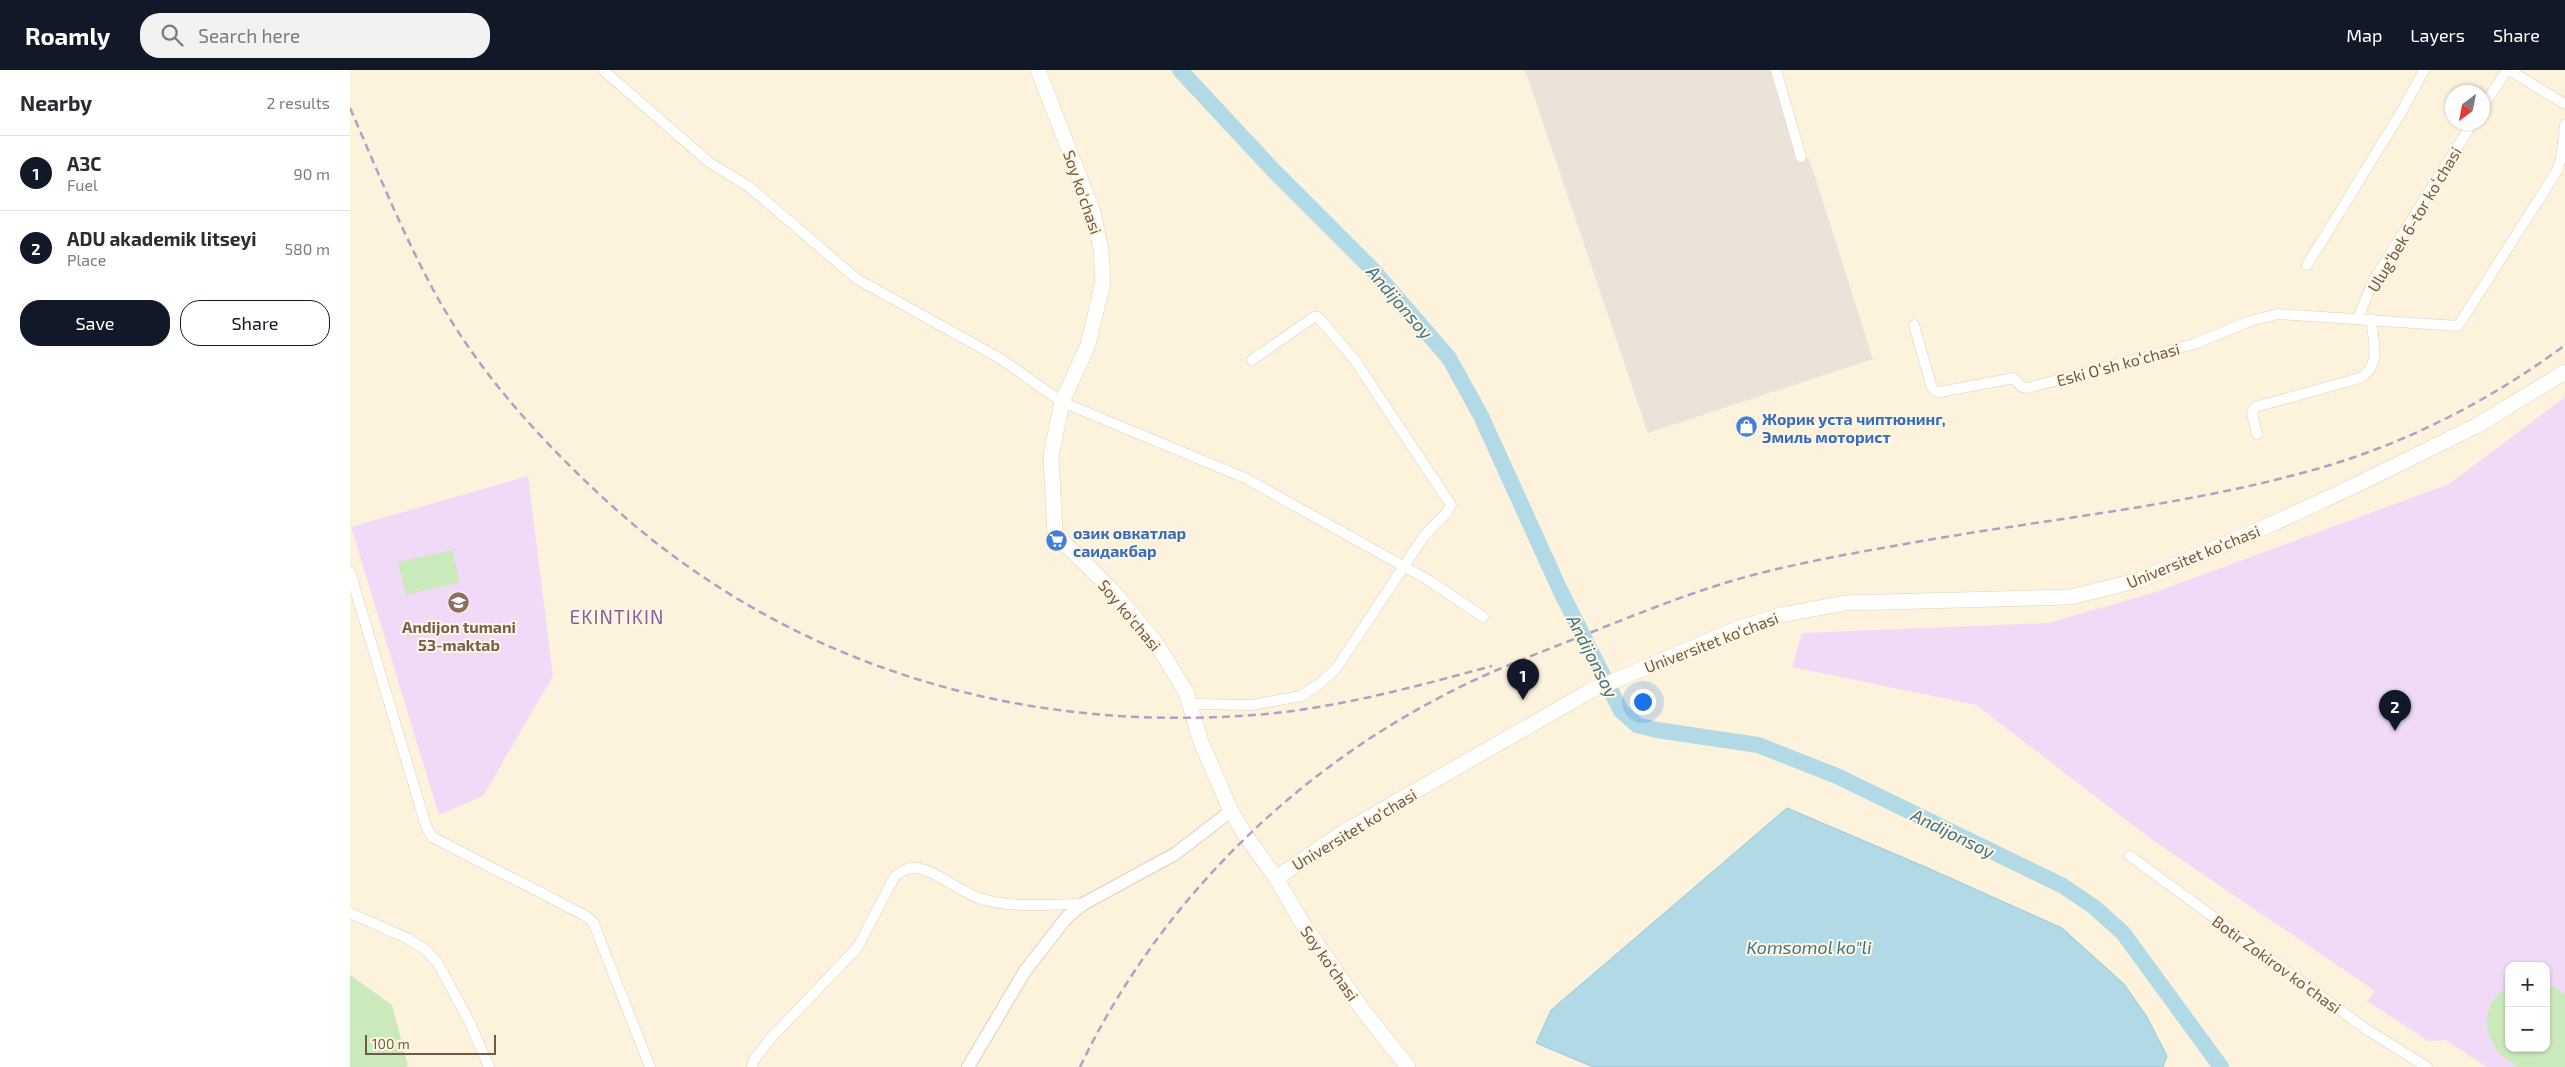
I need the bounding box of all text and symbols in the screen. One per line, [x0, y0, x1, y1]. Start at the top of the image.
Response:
search box [140, 13, 490, 58]
text: Roamly [25, 21, 110, 50]
icon: search [158, 21, 186, 49]
text: Search here [198, 24, 300, 47]
text: Map [2346, 24, 2382, 46]
text: Layers [2410, 24, 2465, 46]
text: Share [2493, 24, 2540, 46]
north arrow [2445, 85, 2490, 130]
text: Nearby [20, 90, 92, 115]
text: 2 results [267, 93, 330, 112]
street label: Ulug‘bek 6-tor koʻchasi [2363, 143, 2465, 295]
street label: Soy ko'chasi [1060, 148, 1106, 236]
text: АЗС [67, 152, 101, 175]
text: 1 [33, 164, 39, 183]
text: 90 m [294, 164, 330, 183]
text: Fuel [67, 175, 98, 194]
text: ADU akademik litseyi [67, 227, 256, 250]
text: 2 [31, 239, 41, 258]
text: 580 m [284, 239, 330, 258]
text: Place [67, 250, 106, 269]
water label: Andijonsoy [1361, 260, 1438, 343]
button: Save [20, 300, 170, 346]
button: Share [180, 300, 330, 346]
street label: Eski Oʻsh koʻchasi [2054, 338, 2182, 390]
place label: Жорик уста чиптюнинг, Эмиль моторист [1762, 409, 1946, 446]
shop icon: Жорик уста чиптюнинг, Эмиль моторист [1734, 415, 1758, 439]
street label: Universitet kо‘chasi [2124, 521, 2262, 591]
place label: озик овкатлар саидакбар [1073, 523, 1186, 560]
supermarket icon: озик овкатлар саидакбар [1045, 529, 1069, 553]
street label: Soy ko'chasi [1095, 575, 1165, 655]
school or university icon: Andijon tumani 53-maktab [447, 590, 471, 614]
district label: EKINTIKIN [570, 605, 664, 628]
street label: Universitet kо‘chasi [1641, 608, 1781, 676]
water label: Andijonsoy [1562, 610, 1623, 701]
place label: Andijon tumani 53-maktab [402, 617, 516, 654]
pin: 1 [1507, 659, 1539, 700]
your location [1630, 689, 1656, 715]
pin: 2 [2379, 690, 2411, 731]
street label: Universitet kо‘chasi [1288, 784, 1420, 874]
water label: Andijonsoy [1907, 803, 1999, 863]
street label: Botir Zokirov koʻchasi [2209, 911, 2345, 1017]
street label: Soy ko'chasi [1297, 922, 1363, 1004]
water label: Komsomol ko"li [1746, 936, 1872, 958]
map controls [2505, 962, 2550, 1052]
button: + [2505, 962, 2550, 1007]
button: − [2505, 1007, 2550, 1052]
scale bar [365, 1032, 496, 1055]
text: 100 m [372, 1035, 410, 1052]

